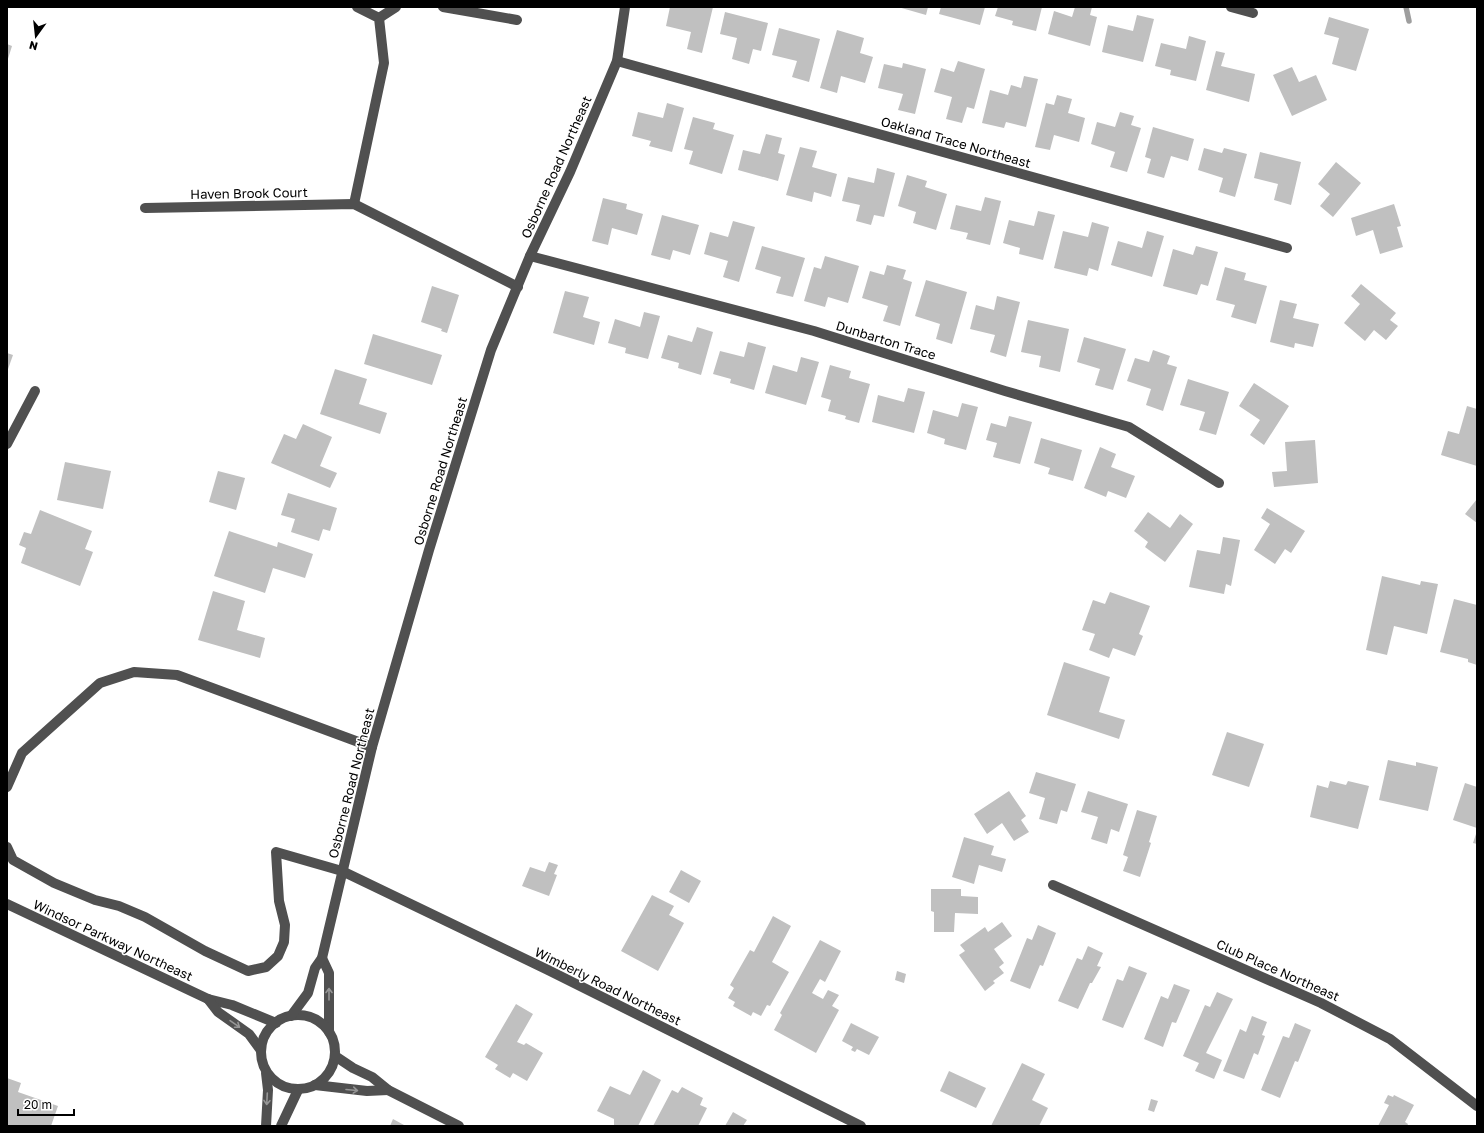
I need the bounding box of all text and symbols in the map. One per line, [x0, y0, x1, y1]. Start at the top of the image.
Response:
north arrow [16, 16, 56, 56]
text: N [28, 39, 39, 54]
street label: Osborne Road Northeast [517, 93, 595, 241]
street label: Oakland Trace Northeast [879, 113, 1033, 171]
street label: Haven Brook Court [190, 184, 308, 202]
street label: Dunbarton Trace [834, 317, 938, 363]
street label: Osborne Road Northeast [410, 395, 470, 547]
street label: Osborne Road Northeast [325, 706, 377, 860]
street label: Windsor Parkway Northeast [31, 896, 195, 984]
street label: Club Place Northeast [1214, 936, 1342, 1004]
street label: Wimberly Road Northeast [532, 944, 684, 1028]
one-way arrow [325, 988, 333, 1001]
one-way arrow [229, 1020, 240, 1028]
one-way arrow [345, 1086, 358, 1093]
scale bar [18, 1091, 74, 1117]
one-way arrow [264, 1092, 271, 1105]
text: 20 m [24, 1097, 52, 1112]

